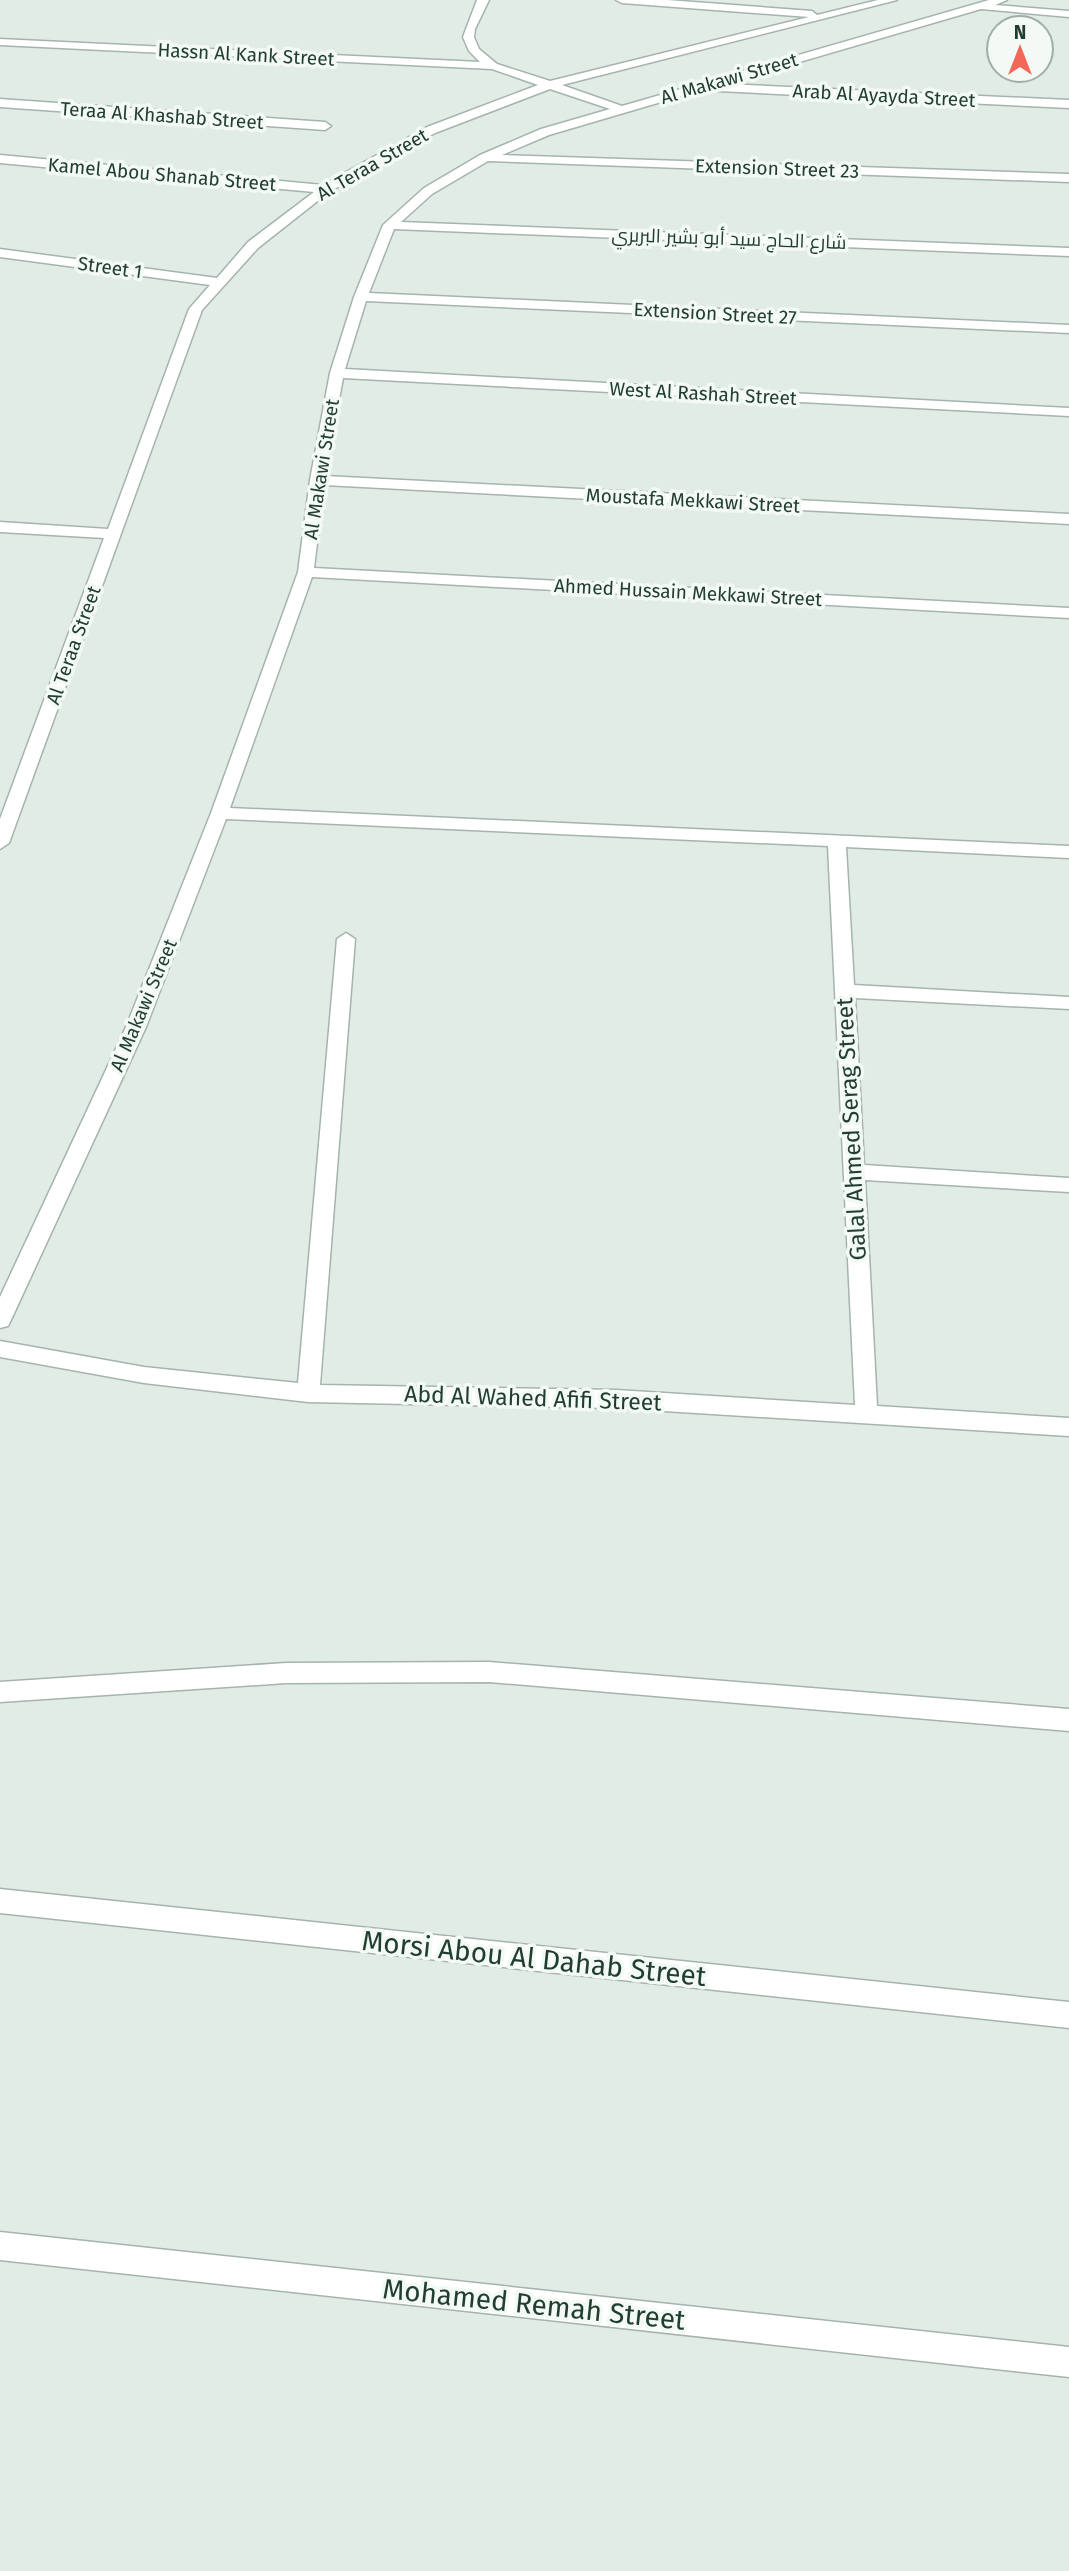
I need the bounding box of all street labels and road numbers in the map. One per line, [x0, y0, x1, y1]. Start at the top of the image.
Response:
street label: Hassn Al Kank Street [157, 38, 335, 71]
street label: Al Makawi Street [658, 48, 801, 109]
street label: Arab Al Ayayda Street [792, 79, 976, 112]
street label: Teraa Al Khashab Street [60, 97, 264, 134]
street label: Al Teraa Street [313, 123, 432, 206]
street label: Kamel Abou Shanab Street [47, 153, 277, 196]
street label: Extension Street 23 [694, 154, 859, 183]
street label: شارع الحاج سيد أبو بشير البربري [611, 223, 847, 257]
street label: Street 1 [76, 252, 144, 283]
street label: Extension Street 27 [633, 298, 797, 329]
street label: West Al Rashah Street [609, 377, 797, 410]
street label: Al Makawi Street [299, 397, 344, 541]
street label: Moustafa Mekkawi Street [585, 483, 801, 518]
street label: Ahmed Hussain Mekkawi Street [553, 574, 823, 611]
street label: Al Teraa Street [41, 583, 106, 708]
street label: Al Makawi Street [105, 935, 182, 1075]
street label: Galal Ahmed Serag Street [830, 996, 872, 1261]
street label: Abd Al Wahed Afifi Street [404, 1380, 663, 1417]
street label: Morsi Abou Al Dahab Street [360, 1924, 709, 1993]
street label: Mohamed Remah Street [381, 2272, 688, 2337]

